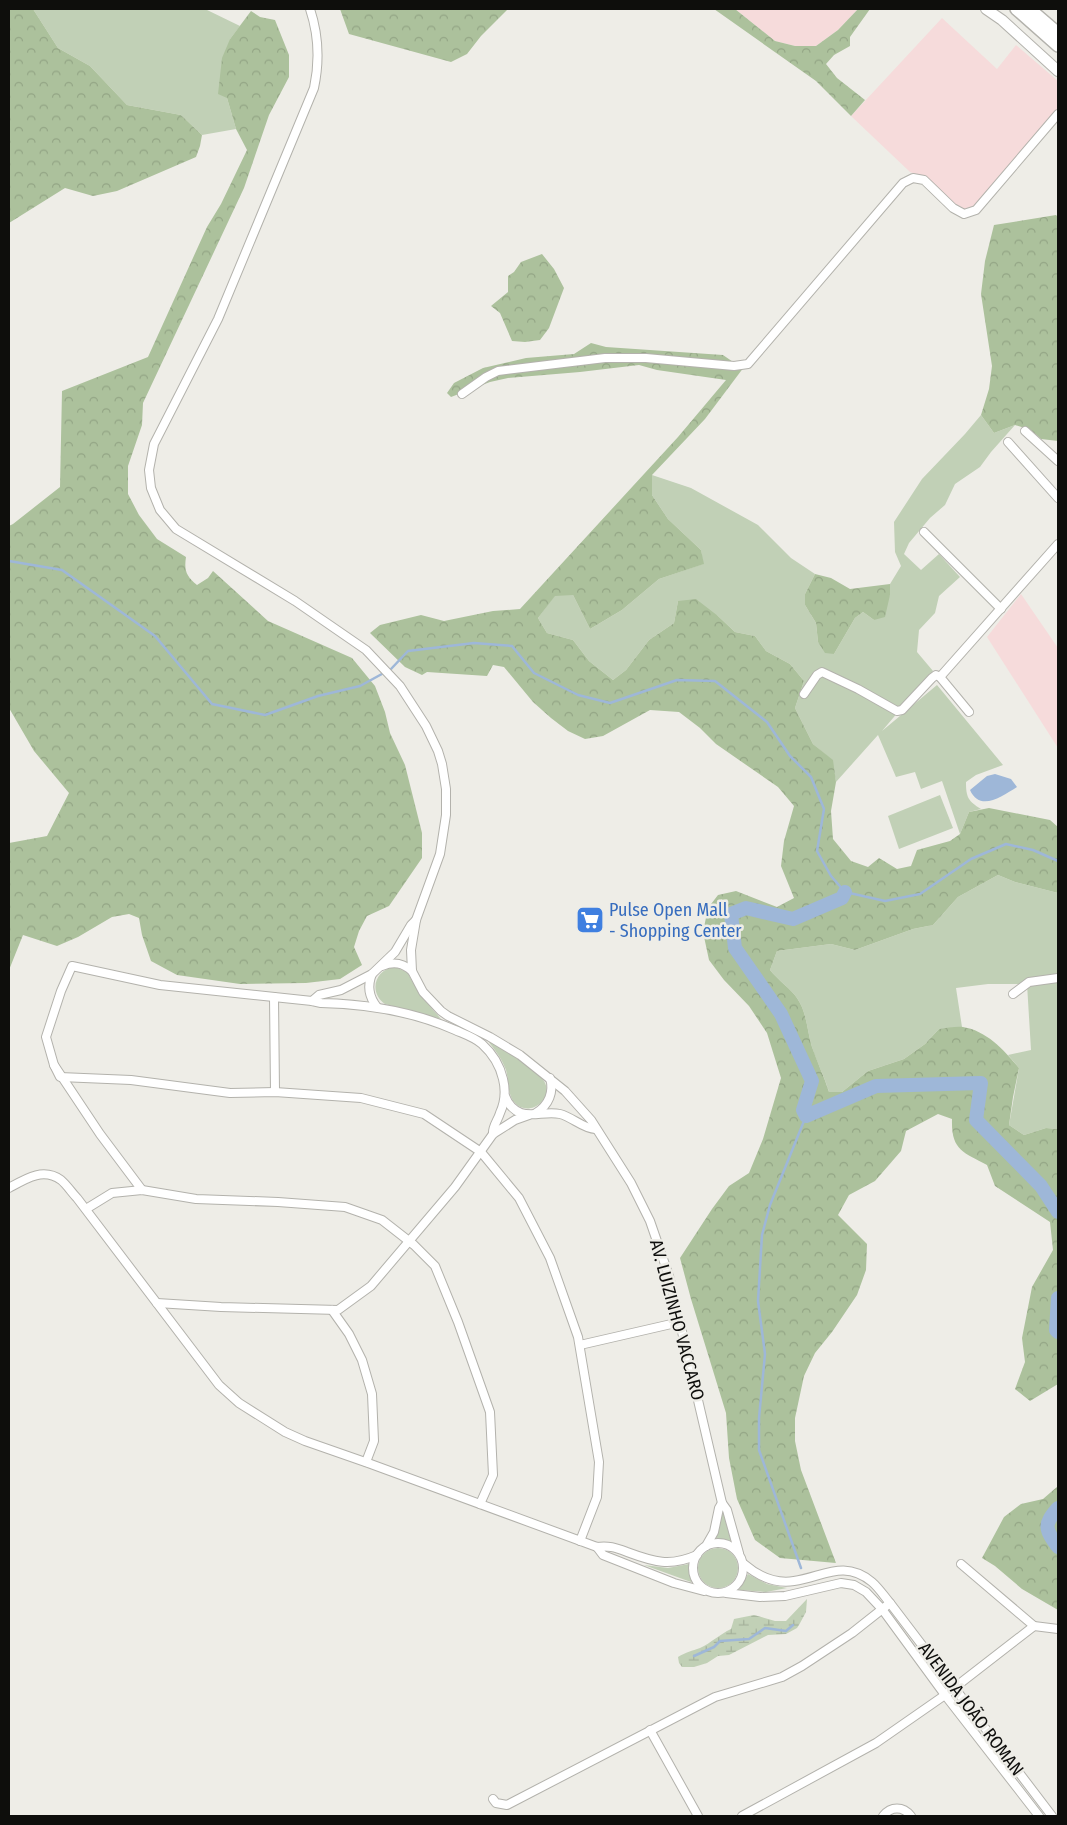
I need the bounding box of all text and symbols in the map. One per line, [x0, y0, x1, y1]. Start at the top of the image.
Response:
place label: Pulse Open Mall - Shopping Center [609, 899, 742, 942]
supermarket icon: Pulse Open Mall - Shopping Center [575, 905, 605, 935]
street label: AV. LUIZINHO VACCARO [645, 1237, 709, 1403]
street label: AVENIDA JOÃO ROMAN [914, 1638, 1028, 1780]

